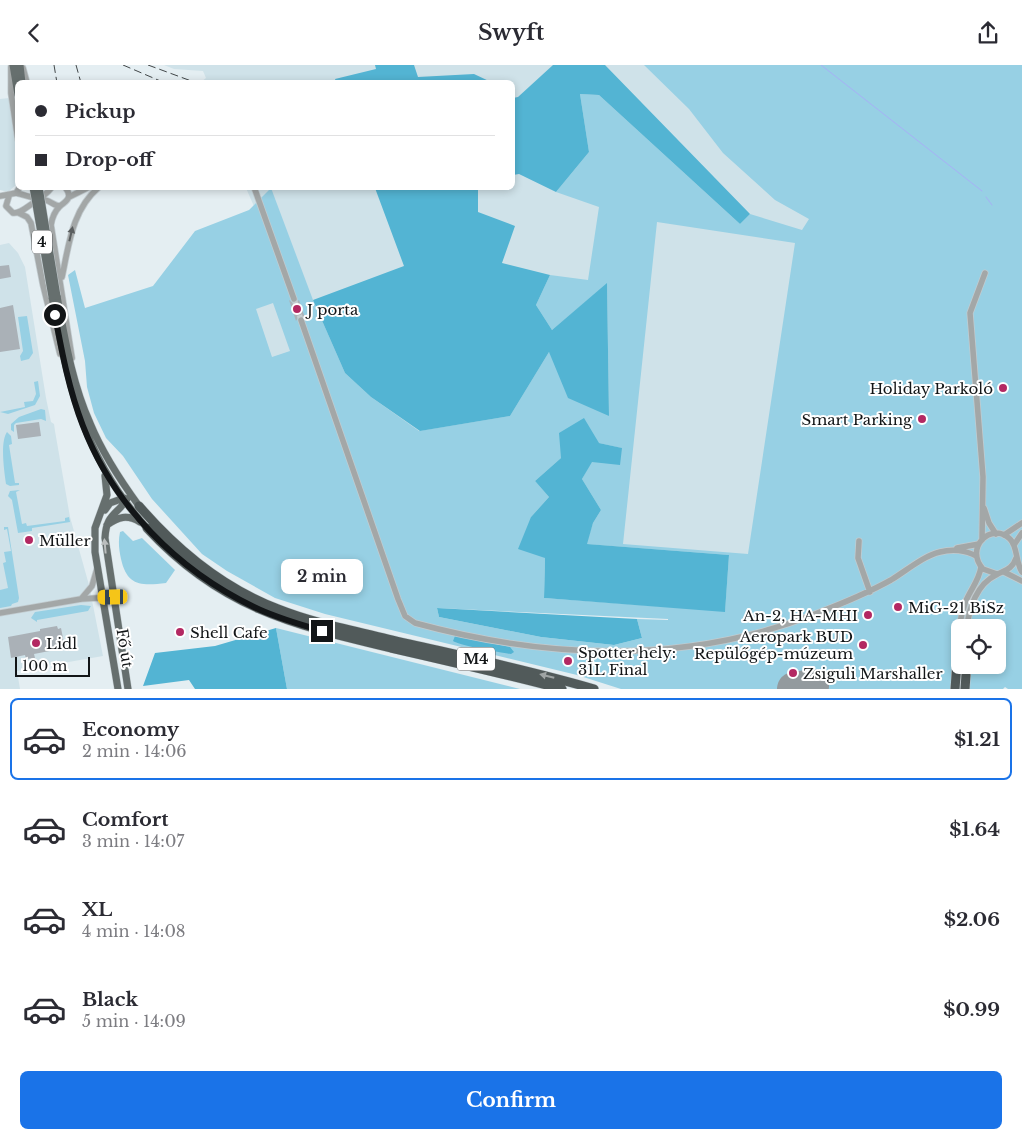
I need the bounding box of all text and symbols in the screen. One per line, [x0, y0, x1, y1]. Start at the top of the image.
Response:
icon: back [20, 19, 48, 47]
text: Swyft [478, 19, 544, 46]
icon: share [974, 19, 1002, 47]
text: Pickup [65, 100, 136, 123]
text: Drop-off [65, 148, 154, 171]
one-way arrow [67, 226, 75, 242]
road number: 4 [32, 231, 52, 253]
place label: J porta [305, 300, 359, 319]
marker: J porta [291, 303, 303, 315]
route start [44, 304, 66, 326]
place label: Holiday Parkoló [869, 379, 993, 398]
marker: Holiday Parkoló [997, 382, 1009, 394]
place label: Smart Parking [802, 410, 913, 429]
marker: Smart Parking [916, 413, 928, 425]
place label: Müller [39, 531, 91, 550]
marker: Müller [23, 534, 35, 546]
one-way arrow [101, 538, 109, 554]
callout: 2 min [281, 559, 363, 593]
text: 2 min [297, 566, 347, 586]
car [97, 589, 128, 605]
place label: MiG-21 BiSz [908, 598, 1004, 617]
marker: MiG-21 BiSz [892, 601, 904, 613]
place label: An-2, HA-MHI [742, 606, 858, 625]
marker: An-2, HA-MHI [862, 609, 874, 621]
map controls [951, 619, 1006, 674]
button: locate [951, 619, 1006, 674]
route end [311, 620, 333, 642]
place label: Shell Cafe [190, 623, 268, 642]
marker: Shell Cafe [174, 626, 186, 638]
street label: Fő út [113, 627, 138, 669]
place label: Aeropark BUD Repülőgép-múzeum [694, 627, 853, 663]
place label: Lidl [46, 634, 77, 653]
marker: Lidl [30, 637, 42, 649]
marker: Aeropark BUD Repülőgép-múzeum [857, 639, 869, 651]
place label: Spotter hely: 31L Final [578, 643, 676, 679]
road number: M4 [457, 647, 495, 671]
scale bar [15, 654, 90, 677]
marker: Spotter hely: 31L Final [562, 655, 574, 667]
text: 100 m [22, 657, 67, 675]
place label: Zsiguli Marshaller [803, 664, 943, 683]
marker: Zsiguli Marshaller [787, 667, 799, 679]
one-way arrow [540, 672, 555, 680]
icon: car [22, 717, 67, 762]
text: Economy [82, 718, 179, 741]
text: $1.21 [954, 728, 1000, 751]
text: 2 min · 14:06 [82, 741, 187, 761]
icon: car [22, 807, 67, 852]
text: Comfort [82, 808, 169, 831]
text: $1.64 [949, 818, 1000, 841]
text: 3 min · 14:07 [82, 831, 184, 851]
icon: car [22, 897, 67, 942]
text: XL [82, 898, 112, 921]
text: $2.06 [944, 908, 1000, 931]
text: 4 min · 14:08 [82, 921, 186, 941]
icon: car [22, 987, 67, 1032]
text: Black [82, 988, 138, 1011]
text: $0.99 [943, 998, 1000, 1021]
text: 5 min · 14:09 [82, 1011, 186, 1031]
button: Confirm [20, 1071, 1002, 1129]

